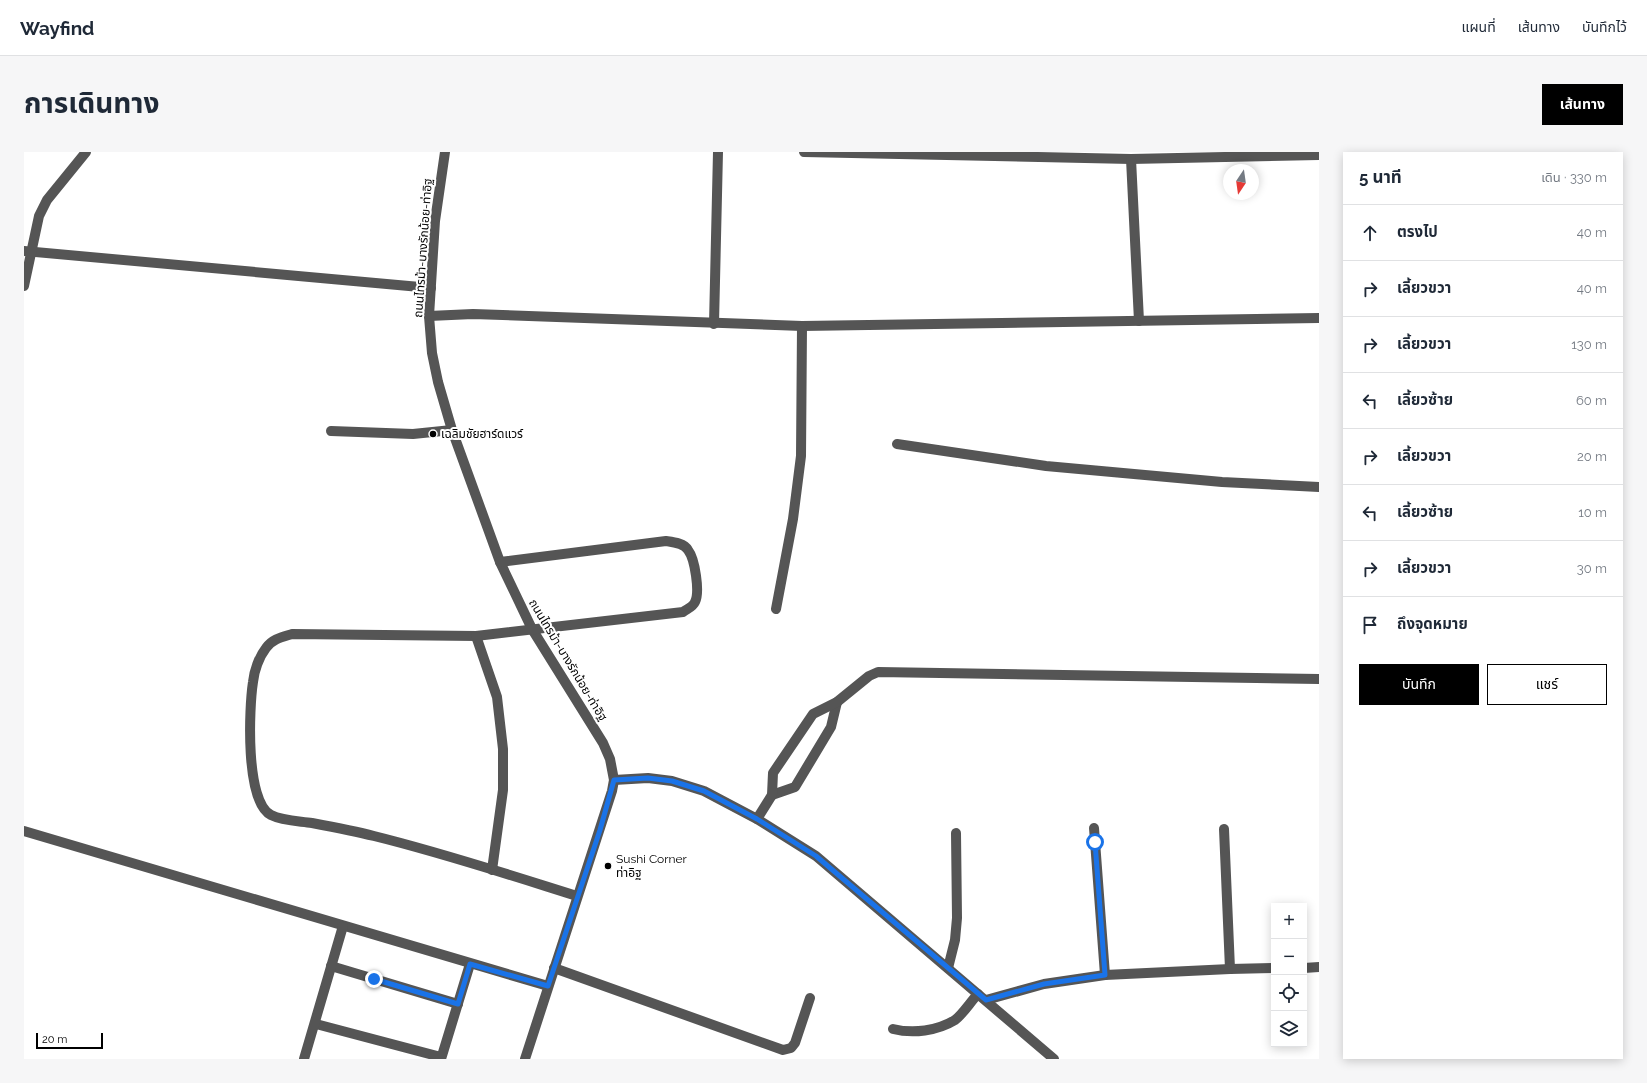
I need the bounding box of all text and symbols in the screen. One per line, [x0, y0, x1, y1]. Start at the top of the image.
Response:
text: Wayfind [20, 17, 94, 39]
text: แผนที่ [1462, 19, 1496, 35]
text: เส้นทาง [1518, 19, 1560, 35]
text: บันทึกไว้ [1582, 19, 1627, 35]
button: เส้นทาง [1542, 84, 1623, 125]
text: การเดินทาง [24, 87, 159, 120]
north arrow [1223, 164, 1259, 200]
text: 5 นาที [1359, 167, 1402, 187]
text: เดิน · 330 m [1541, 170, 1607, 185]
street label: ถนนไทรม้า-บางรักน้อย-ท่าอิฐ [411, 177, 435, 318]
icon: ahead [1359, 222, 1381, 244]
text: ตรงไป [1397, 223, 1438, 241]
text: 40 m [1577, 225, 1607, 240]
icon: right [1359, 278, 1381, 300]
text: เลี้ยวขวา [1397, 279, 1451, 297]
text: 40 m [1577, 281, 1607, 296]
icon: right [1359, 334, 1381, 356]
text: เลี้ยวขวา [1397, 335, 1451, 353]
text: 130 m [1571, 337, 1607, 352]
icon: left [1359, 390, 1381, 412]
text: เลี้ยวซ้าย [1397, 391, 1453, 409]
text: 60 m [1576, 393, 1607, 408]
place label: เฉลิมชัยฮาร์ดแวร์ [441, 427, 523, 441]
marker: เฉลิมชัยฮาร์ดแวร์ [428, 429, 438, 439]
icon: right [1359, 446, 1381, 468]
text: เลี้ยวขวา [1397, 447, 1451, 465]
text: 20 m [1577, 449, 1607, 464]
icon: left [1359, 502, 1381, 524]
text: เลี้ยวซ้าย [1397, 503, 1453, 521]
text: 10 m [1578, 505, 1607, 520]
icon: right [1359, 558, 1381, 580]
text: เลี้ยวขวา [1397, 559, 1451, 577]
text: 30 m [1577, 561, 1607, 576]
street label: ถนนไทรม้า-บางรักน้อย-ท่าอิฐ [526, 597, 610, 724]
icon: arrive [1359, 614, 1381, 636]
text: ถึงจุดหมาย [1397, 615, 1468, 633]
button: บันทึก [1359, 664, 1479, 705]
button: แชร์ [1487, 664, 1607, 705]
route start [1086, 833, 1104, 851]
place label: Sushi Corner ท่าอิฐ [616, 852, 688, 880]
marker: Sushi Corner ท่าอิฐ [603, 861, 613, 871]
map controls [1271, 903, 1307, 1047]
button: + [1271, 903, 1307, 939]
button: − [1271, 939, 1307, 975]
route end [365, 970, 383, 988]
button: locate [1271, 975, 1307, 1011]
button: layers [1271, 1011, 1307, 1047]
scale bar [36, 1031, 103, 1050]
text: 20 m [42, 1033, 67, 1046]

